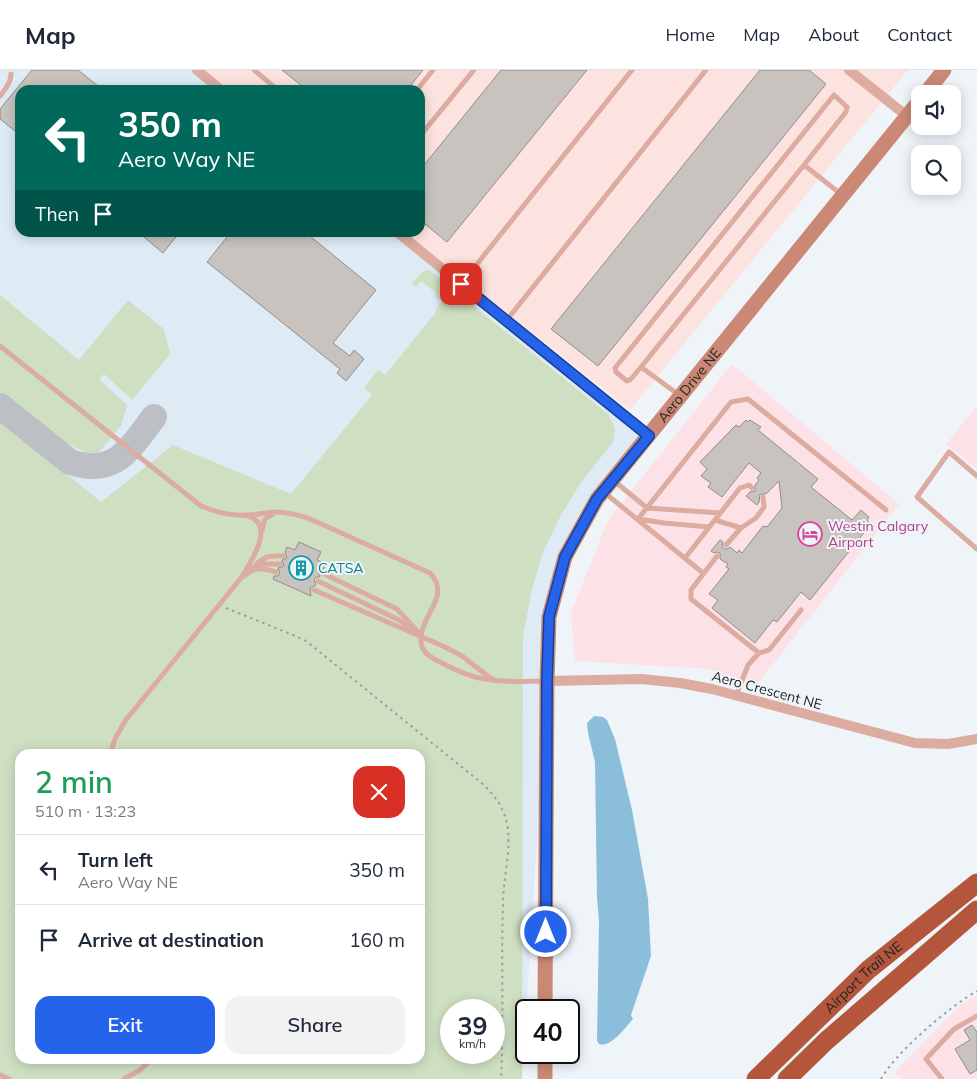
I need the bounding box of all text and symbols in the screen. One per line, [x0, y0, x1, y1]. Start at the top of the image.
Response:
text: Map [25, 20, 76, 50]
text: Home [665, 23, 715, 46]
text: Map [743, 23, 780, 46]
text: About [808, 23, 859, 46]
text: Contact [887, 23, 952, 46]
map controls [911, 85, 961, 195]
button: sound [911, 85, 961, 135]
text: 350 m [118, 102, 222, 146]
icon: left [35, 105, 100, 170]
text: Aero Way NE [118, 145, 255, 173]
button: search [911, 145, 961, 195]
icon: arrive [89, 200, 117, 228]
text: Then [35, 202, 79, 226]
pin [440, 263, 482, 305]
icon: arrive [447, 270, 475, 298]
street label: Aero Drive NE [654, 344, 725, 426]
place label: Westin Calgary Airport [828, 517, 929, 551]
hotel icon: Westin Calgary Airport [797, 521, 823, 547]
building icon: CATSA [288, 555, 314, 581]
place label: CATSA [318, 559, 364, 577]
street label: Aero Crescent NE [710, 667, 824, 713]
text: 2 min [35, 763, 113, 801]
button: close [353, 766, 405, 818]
text: 510 m · 13:23 [35, 801, 136, 821]
text: Turn left [78, 848, 153, 872]
icon: left [35, 856, 63, 884]
text: 350 m [349, 858, 405, 882]
text: Aero Way NE [78, 872, 178, 892]
position arrow [519, 905, 571, 957]
icon: arrive [35, 926, 63, 954]
text: Arrive at destination [78, 928, 264, 952]
text: 160 m [349, 928, 405, 952]
street label: Airport Trail NE [820, 937, 906, 1017]
button: Exit [35, 996, 215, 1054]
button: Share [225, 996, 405, 1054]
speed limit sign: 40 [515, 999, 580, 1064]
text: 39 [457, 1010, 488, 1041]
text: km/h [459, 1036, 486, 1051]

